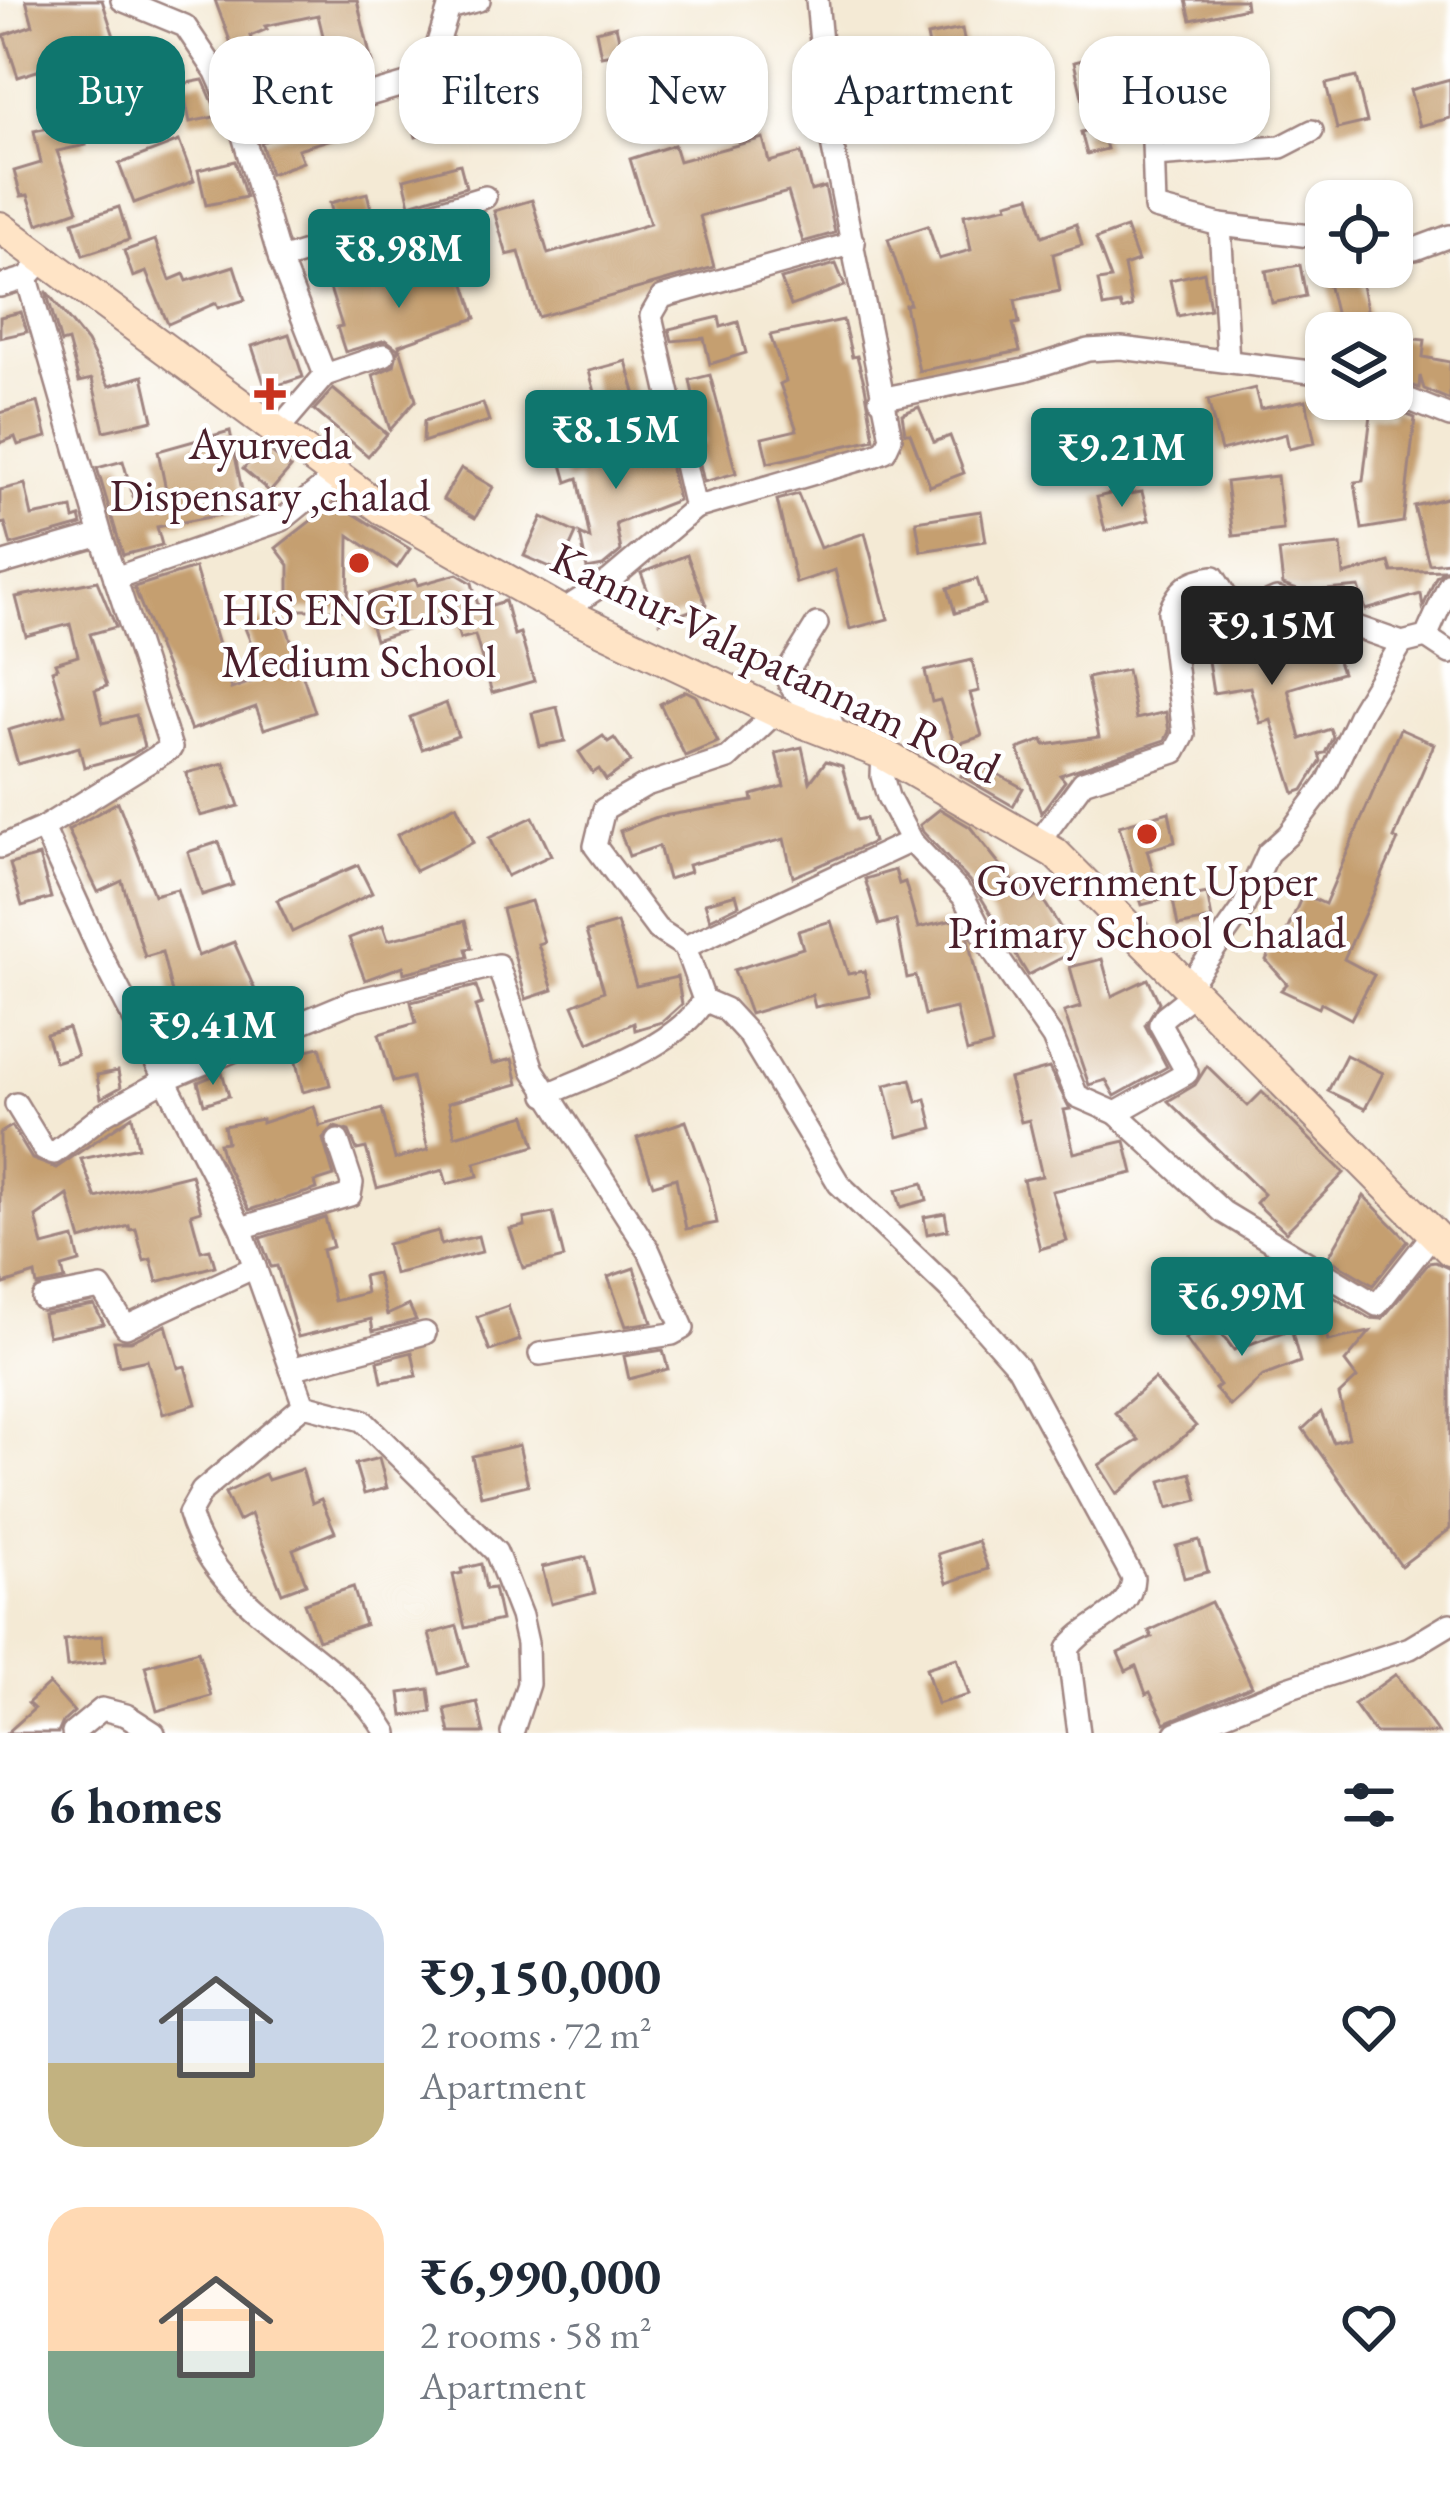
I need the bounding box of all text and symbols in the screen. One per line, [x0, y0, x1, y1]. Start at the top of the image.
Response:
chip: Buy [36, 36, 185, 144]
chip: Rent [209, 36, 375, 144]
chip: Filters [399, 36, 582, 144]
chip: New [606, 36, 768, 144]
chip: Apartment [792, 36, 1055, 144]
chip: House [1079, 36, 1270, 144]
map controls [1305, 180, 1413, 420]
button: locate [1305, 180, 1413, 288]
pin: ₹8.98M [301, 209, 497, 311]
text: ₹8.98M [335, 222, 463, 273]
button: layers [1305, 312, 1413, 420]
marker: Ayurveda Dispensary ,chalad [254, 378, 286, 410]
pin: ₹8.15M [518, 390, 714, 492]
text: ₹8.15M [552, 403, 680, 454]
pin: ₹9.21M [1024, 408, 1220, 510]
place label: Ayurveda Dispensary ,chalad [110, 414, 431, 524]
text: ₹9.21M [1058, 421, 1186, 472]
street label: Kannur-Valapatannam Road [542, 528, 1010, 796]
marker: HIS ENGLISH Medium School [346, 550, 372, 576]
place label: HIS ENGLISH Medium School [221, 580, 497, 690]
pin: ₹9.15M [1174, 586, 1370, 688]
text: ₹9.15M [1208, 599, 1336, 650]
marker: Government Upper Primary School Chalad [1134, 821, 1160, 847]
place label: Government Upper Primary School Chalad [948, 851, 1346, 961]
pin: ₹9.41M [115, 986, 311, 1088]
text: ₹9.41M [149, 999, 277, 1050]
pin: ₹6.99M [1144, 1257, 1340, 1359]
text: ₹6.99M [1178, 1270, 1306, 1321]
text: 6 homes [48, 1772, 222, 1838]
icon: filters [1336, 1772, 1402, 1838]
text: ₹9,150,000 [420, 1943, 661, 2009]
icon: home [144, 1955, 288, 2099]
icon: heart [1336, 1994, 1402, 2060]
text: 2 rooms · 72 m² [420, 2009, 652, 2060]
text: Apartment [420, 2060, 586, 2111]
text: ₹6,990,000 [420, 2243, 661, 2309]
icon: home [144, 2255, 288, 2399]
icon: heart [1336, 2294, 1402, 2360]
text: 2 rooms · 58 m² [420, 2309, 652, 2360]
text: Apartment [420, 2360, 586, 2411]

